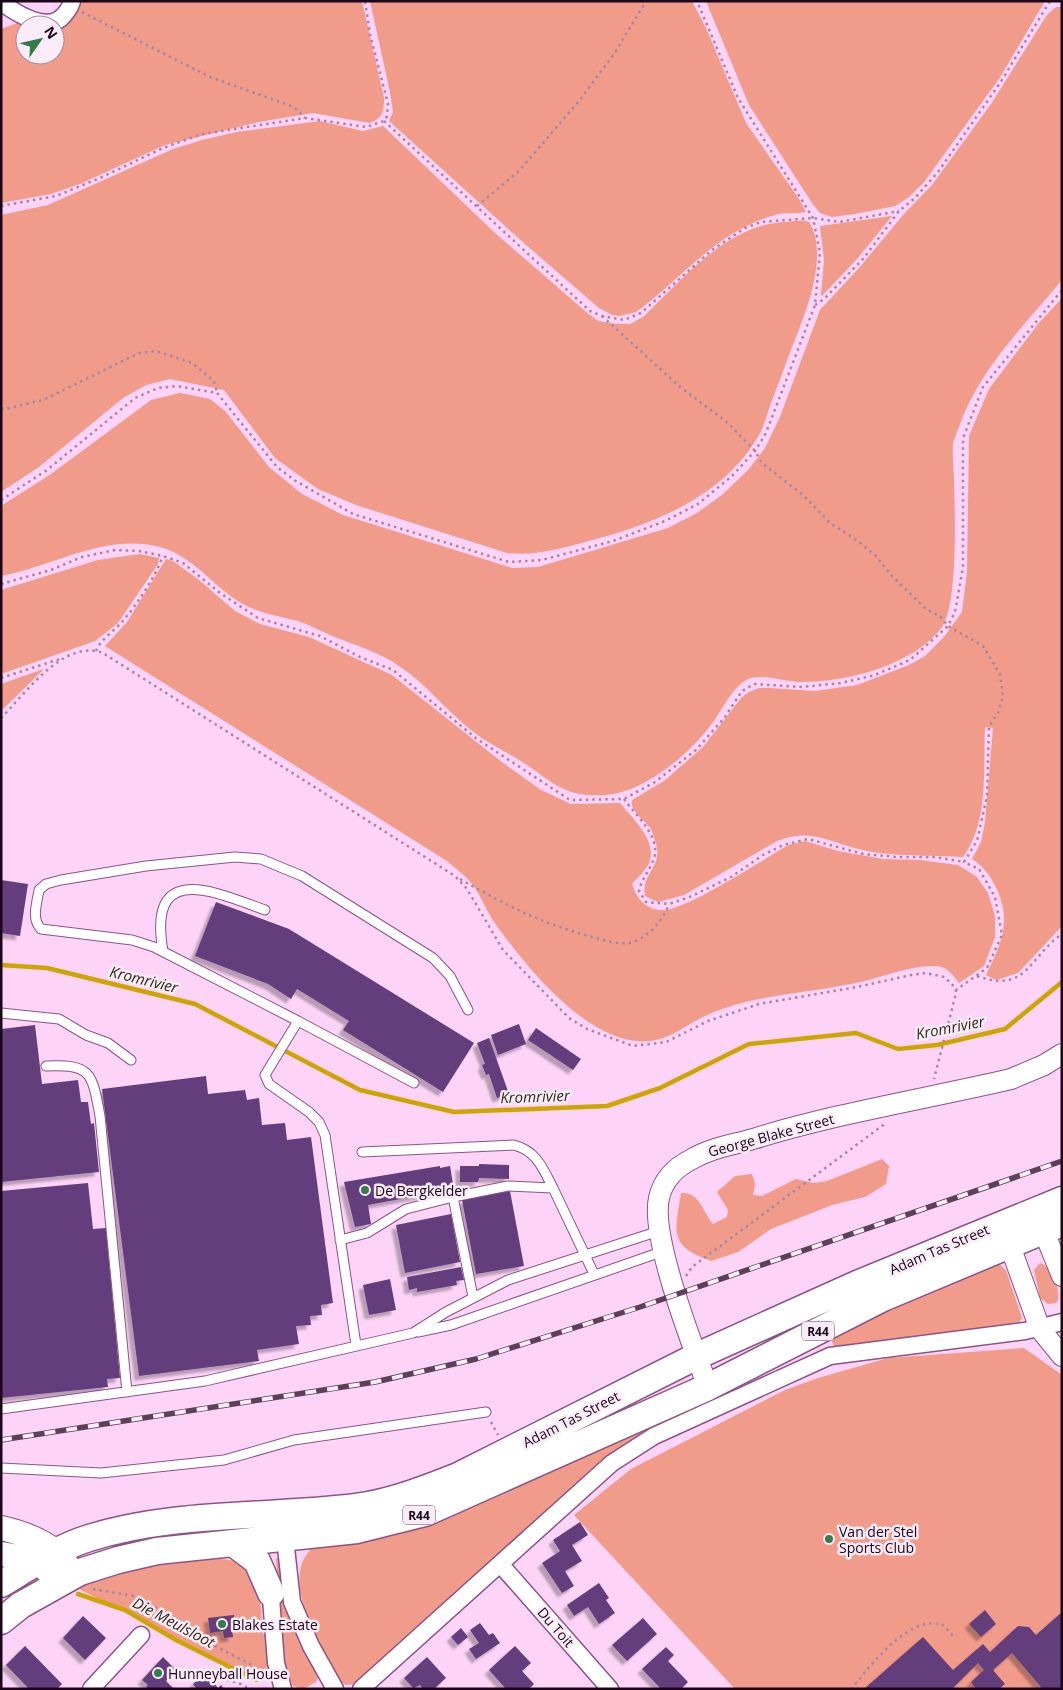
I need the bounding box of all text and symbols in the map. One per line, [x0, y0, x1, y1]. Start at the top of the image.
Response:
north arrow [15, 15, 65, 65]
text: N [40, 22, 62, 42]
water label: Kromrivier [108, 961, 181, 997]
water label: Kromrivier [914, 1010, 987, 1043]
water label: Kromrivier [500, 1085, 571, 1107]
street label: George Blake Street [706, 1109, 836, 1161]
place label: De Bergkelder [375, 1181, 468, 1200]
marker: De Bergkelder [359, 1184, 371, 1196]
street label: Adam Tas Street [886, 1219, 992, 1279]
road number: R44 [802, 1322, 834, 1340]
street label: Adam Tas Street [519, 1386, 623, 1452]
road number: R44 [403, 1506, 435, 1524]
place label: Van der Stel Sports Club [839, 1522, 917, 1557]
marker: Van der Stel Sports Club [823, 1533, 835, 1545]
water label: Die Meulsloot [130, 1592, 219, 1652]
street label: Du Toit [533, 1603, 579, 1651]
place label: Blakes Estate [232, 1615, 318, 1634]
marker: Blakes Estate [216, 1618, 228, 1630]
place label: Hunneyball House [168, 1664, 288, 1683]
marker: Hunneyball House [152, 1667, 164, 1679]

